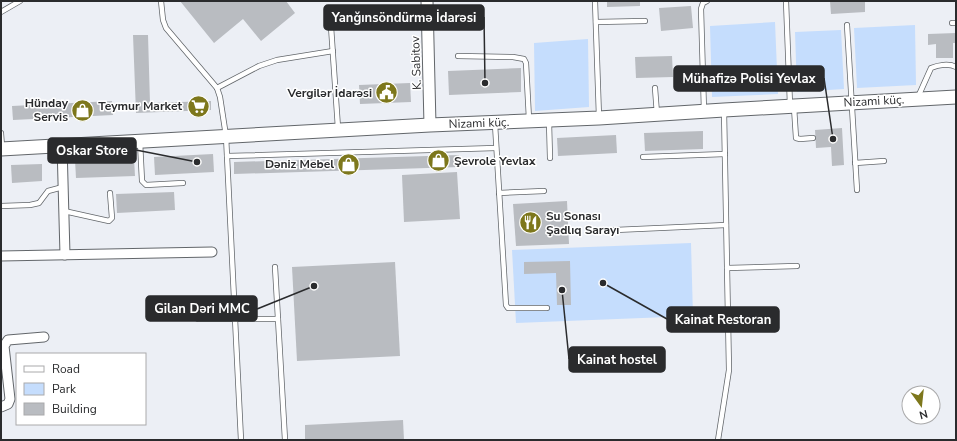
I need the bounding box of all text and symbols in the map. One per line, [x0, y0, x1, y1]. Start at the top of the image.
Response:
callout: Yanğınsöndürmə İdarəsi [324, 5, 484, 30]
text: Yanğınsöndürmə İdarəsi [331, 9, 476, 27]
street label: K. Sabitov [407, 35, 425, 90]
callout: Mühafizə Polisi Yevlax [674, 66, 824, 91]
text: Mühafizə Polisi Yevlax [682, 70, 817, 88]
public building icon: Vergilər İdarəsi [374, 80, 400, 106]
place label: Vergilər İdarəsi [286, 85, 372, 101]
street label: Nizami küç. [843, 91, 905, 111]
supermarket icon: Teymur Market [185, 93, 211, 119]
place label: Hünday Servis [25, 95, 69, 125]
shop icon: Hünday Servis [70, 97, 96, 123]
place label: Teymur Market [98, 98, 182, 114]
street label: Nizami küç. [448, 114, 510, 132]
callout: Oskar Store [48, 138, 136, 163]
text: Oskar Store [56, 142, 128, 160]
shop icon: Şevrole Yevlax [426, 148, 452, 174]
shop icon: Dəniz Mebel [336, 151, 362, 177]
place label: Şevrole Yevlax [454, 153, 536, 169]
place label: Dəniz Mebel [265, 156, 334, 172]
place label: Su Sonası Şadlıq Sarayı [546, 208, 619, 238]
restaurant icon: Su Sonası Şadlıq Sarayı [518, 210, 544, 236]
callout: Gilan Dəri MMC [146, 296, 257, 321]
text: Gilan Dəri MMC [154, 300, 250, 318]
callout: Kainat Restoran [667, 307, 779, 332]
text: Kainat Restoran [675, 311, 771, 329]
callout: Kainat hostel [569, 347, 665, 372]
text: Kainat hostel [577, 351, 658, 369]
legend [16, 353, 146, 425]
text: Road [52, 361, 80, 377]
text: Park [52, 381, 77, 397]
north arrow [901, 385, 941, 425]
text: Building [52, 401, 97, 417]
text: N [918, 406, 929, 422]

